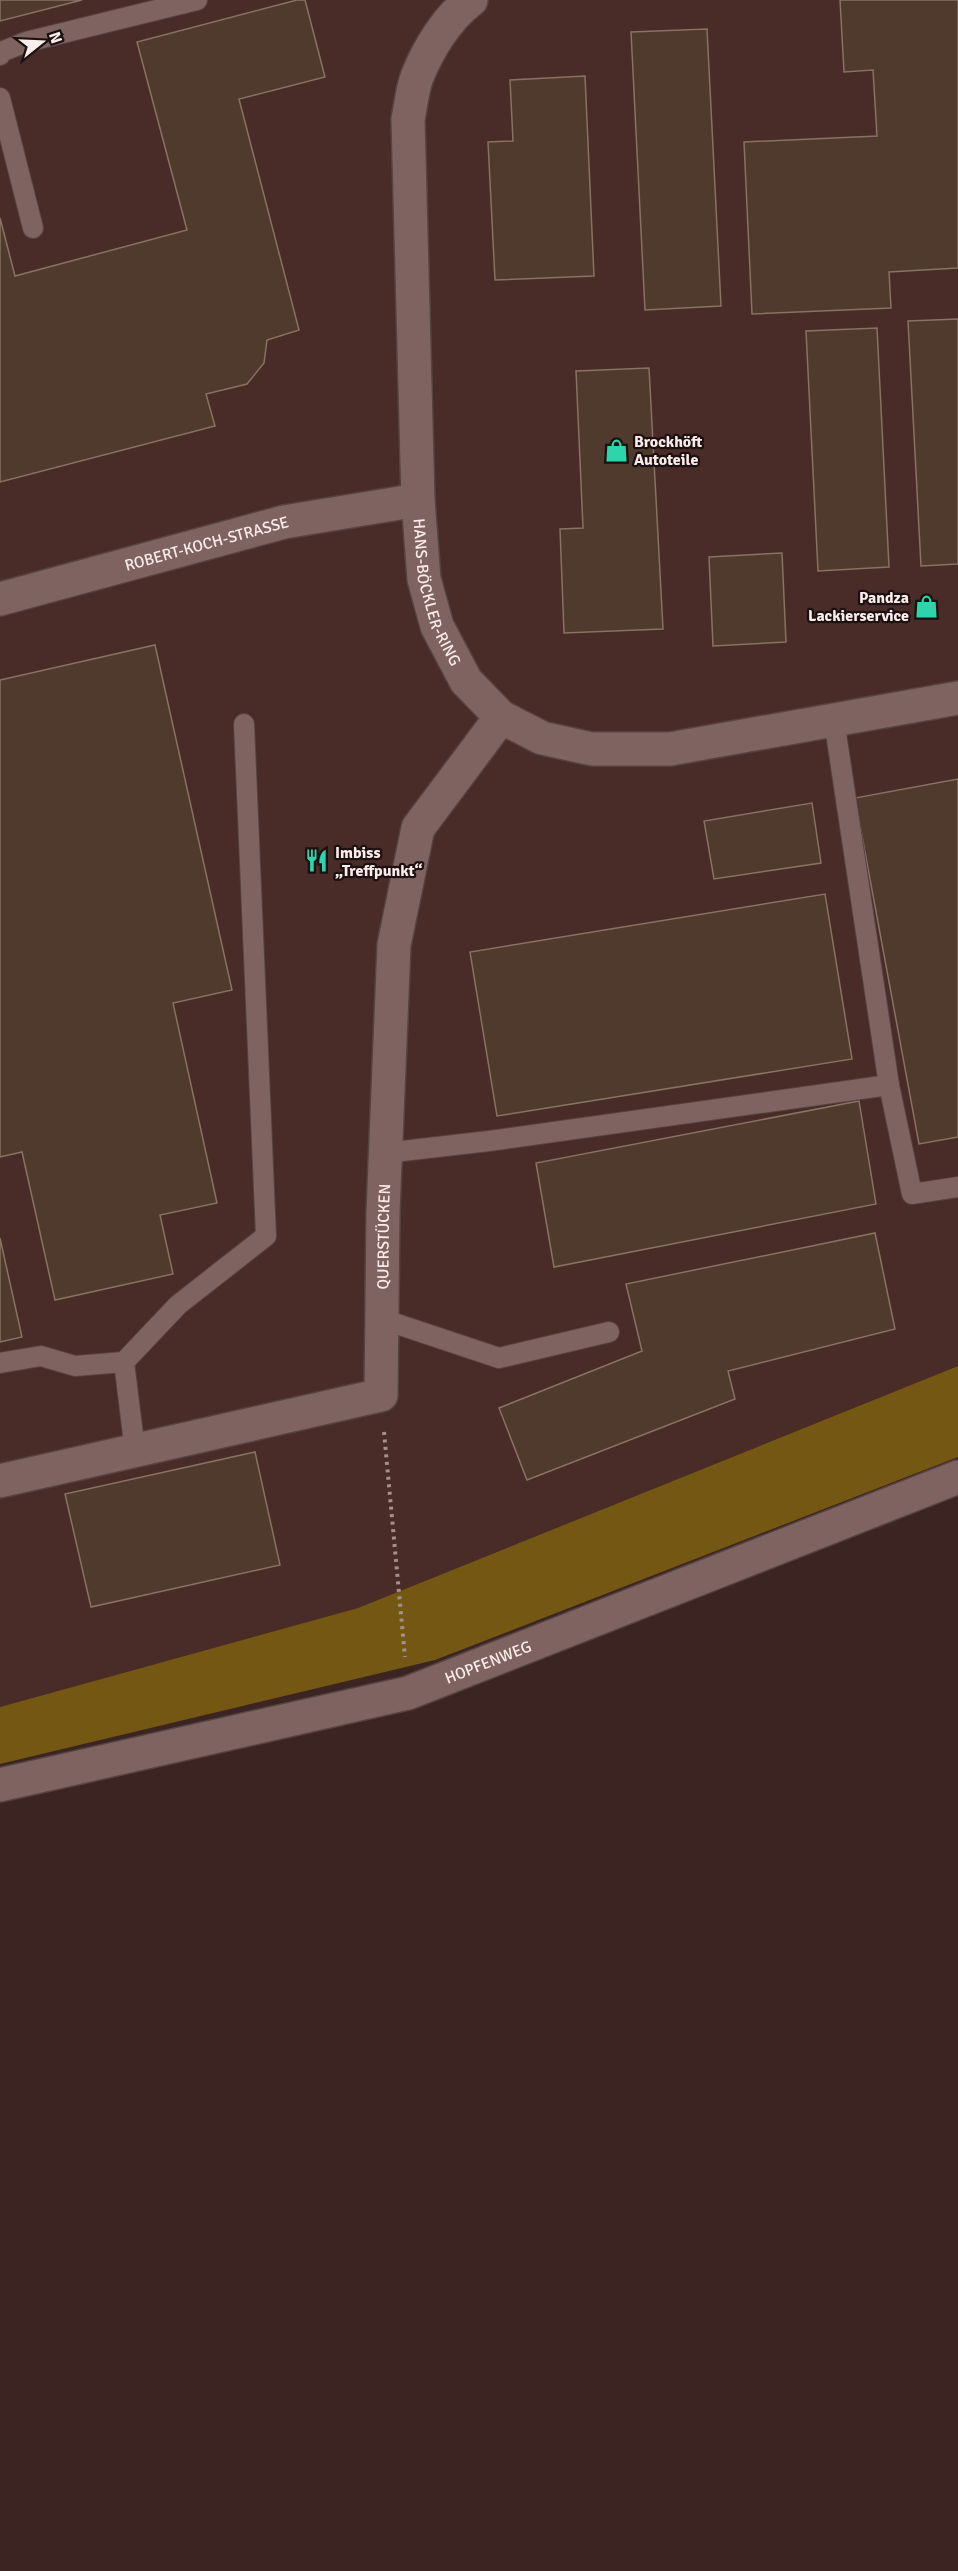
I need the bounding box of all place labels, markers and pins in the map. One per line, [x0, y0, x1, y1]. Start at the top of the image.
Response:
place label: Brockhöft Autoteile [634, 432, 702, 470]
shop icon: Brockhöft Autoteile [603, 437, 629, 463]
place label: Pandza Lackierservice [808, 588, 909, 626]
shop icon: Pandza Lackierservice [914, 593, 940, 619]
place label: Imbiss „Treffpunkt“ [335, 843, 423, 881]
restaurant icon: Imbiss „Treffpunkt“ [304, 848, 330, 874]

